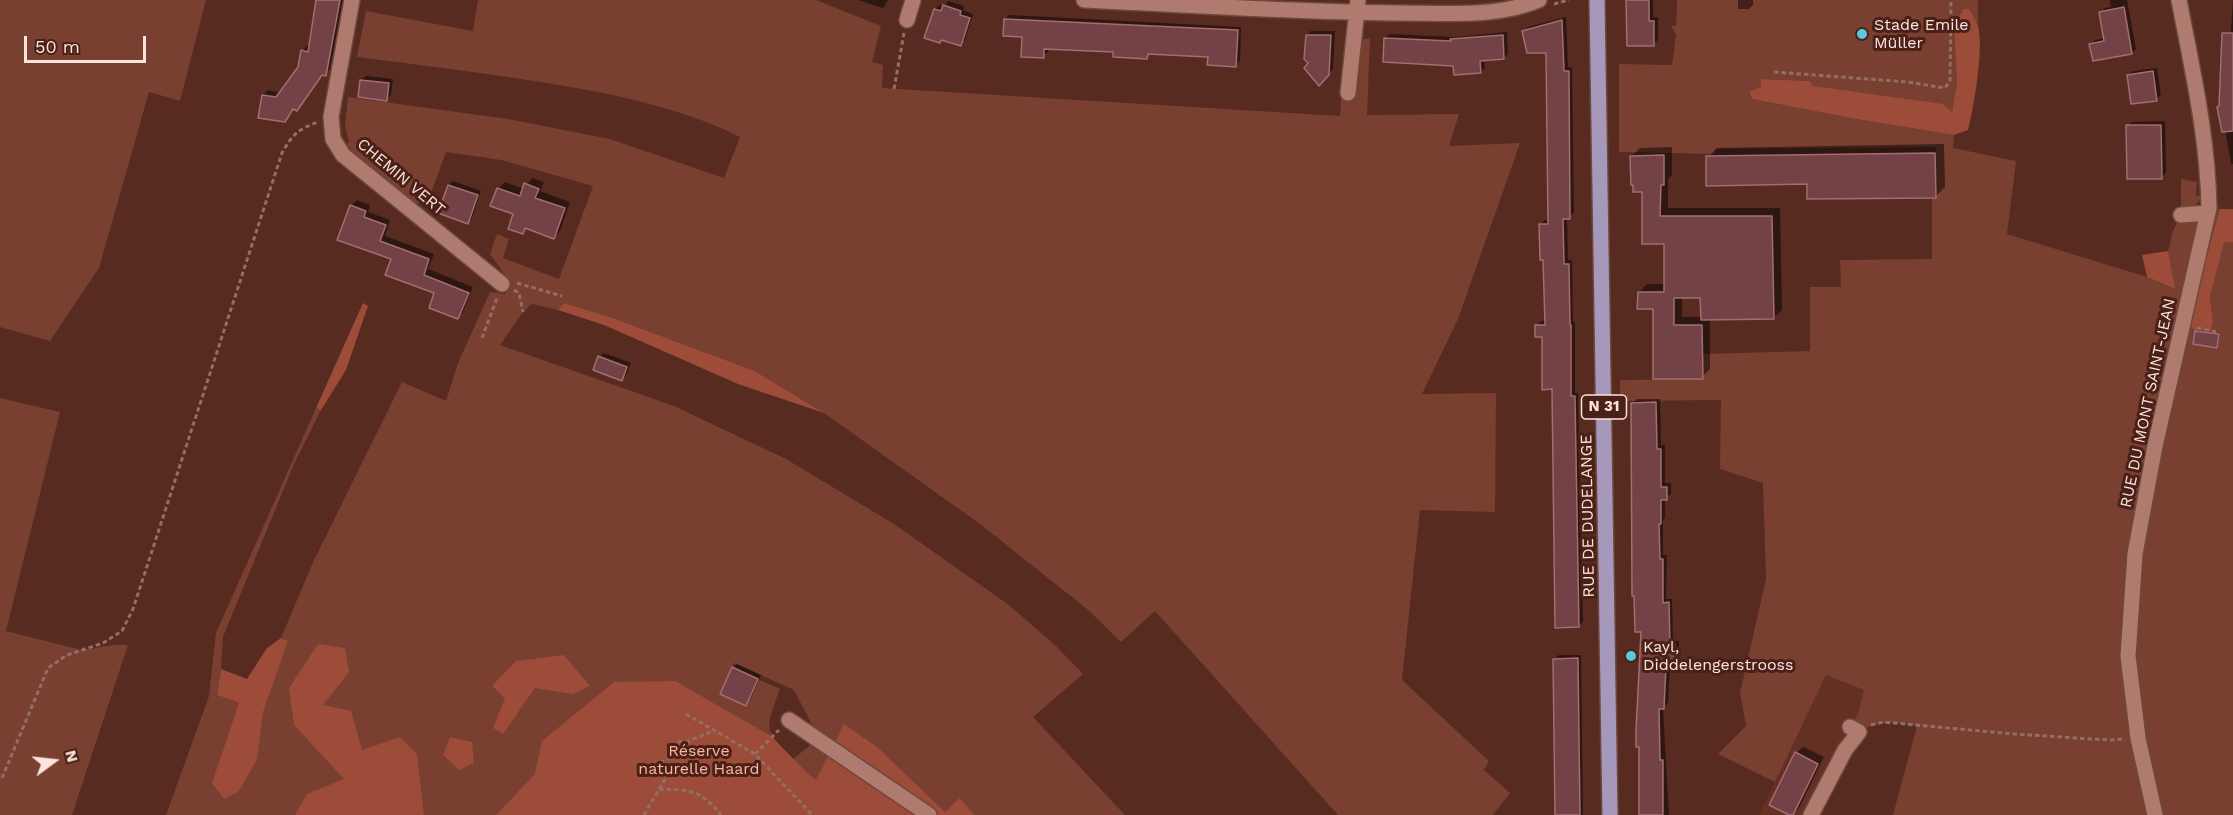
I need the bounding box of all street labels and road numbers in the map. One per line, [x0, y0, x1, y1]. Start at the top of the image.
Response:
street label: CHEMIN VERT [353, 135, 449, 219]
street label: RUE DU MONT SAINT-JEAN [2116, 297, 2180, 509]
road number: N 31 [1582, 395, 1626, 419]
street label: RUE DE DUDELANGE [1577, 434, 1599, 598]

